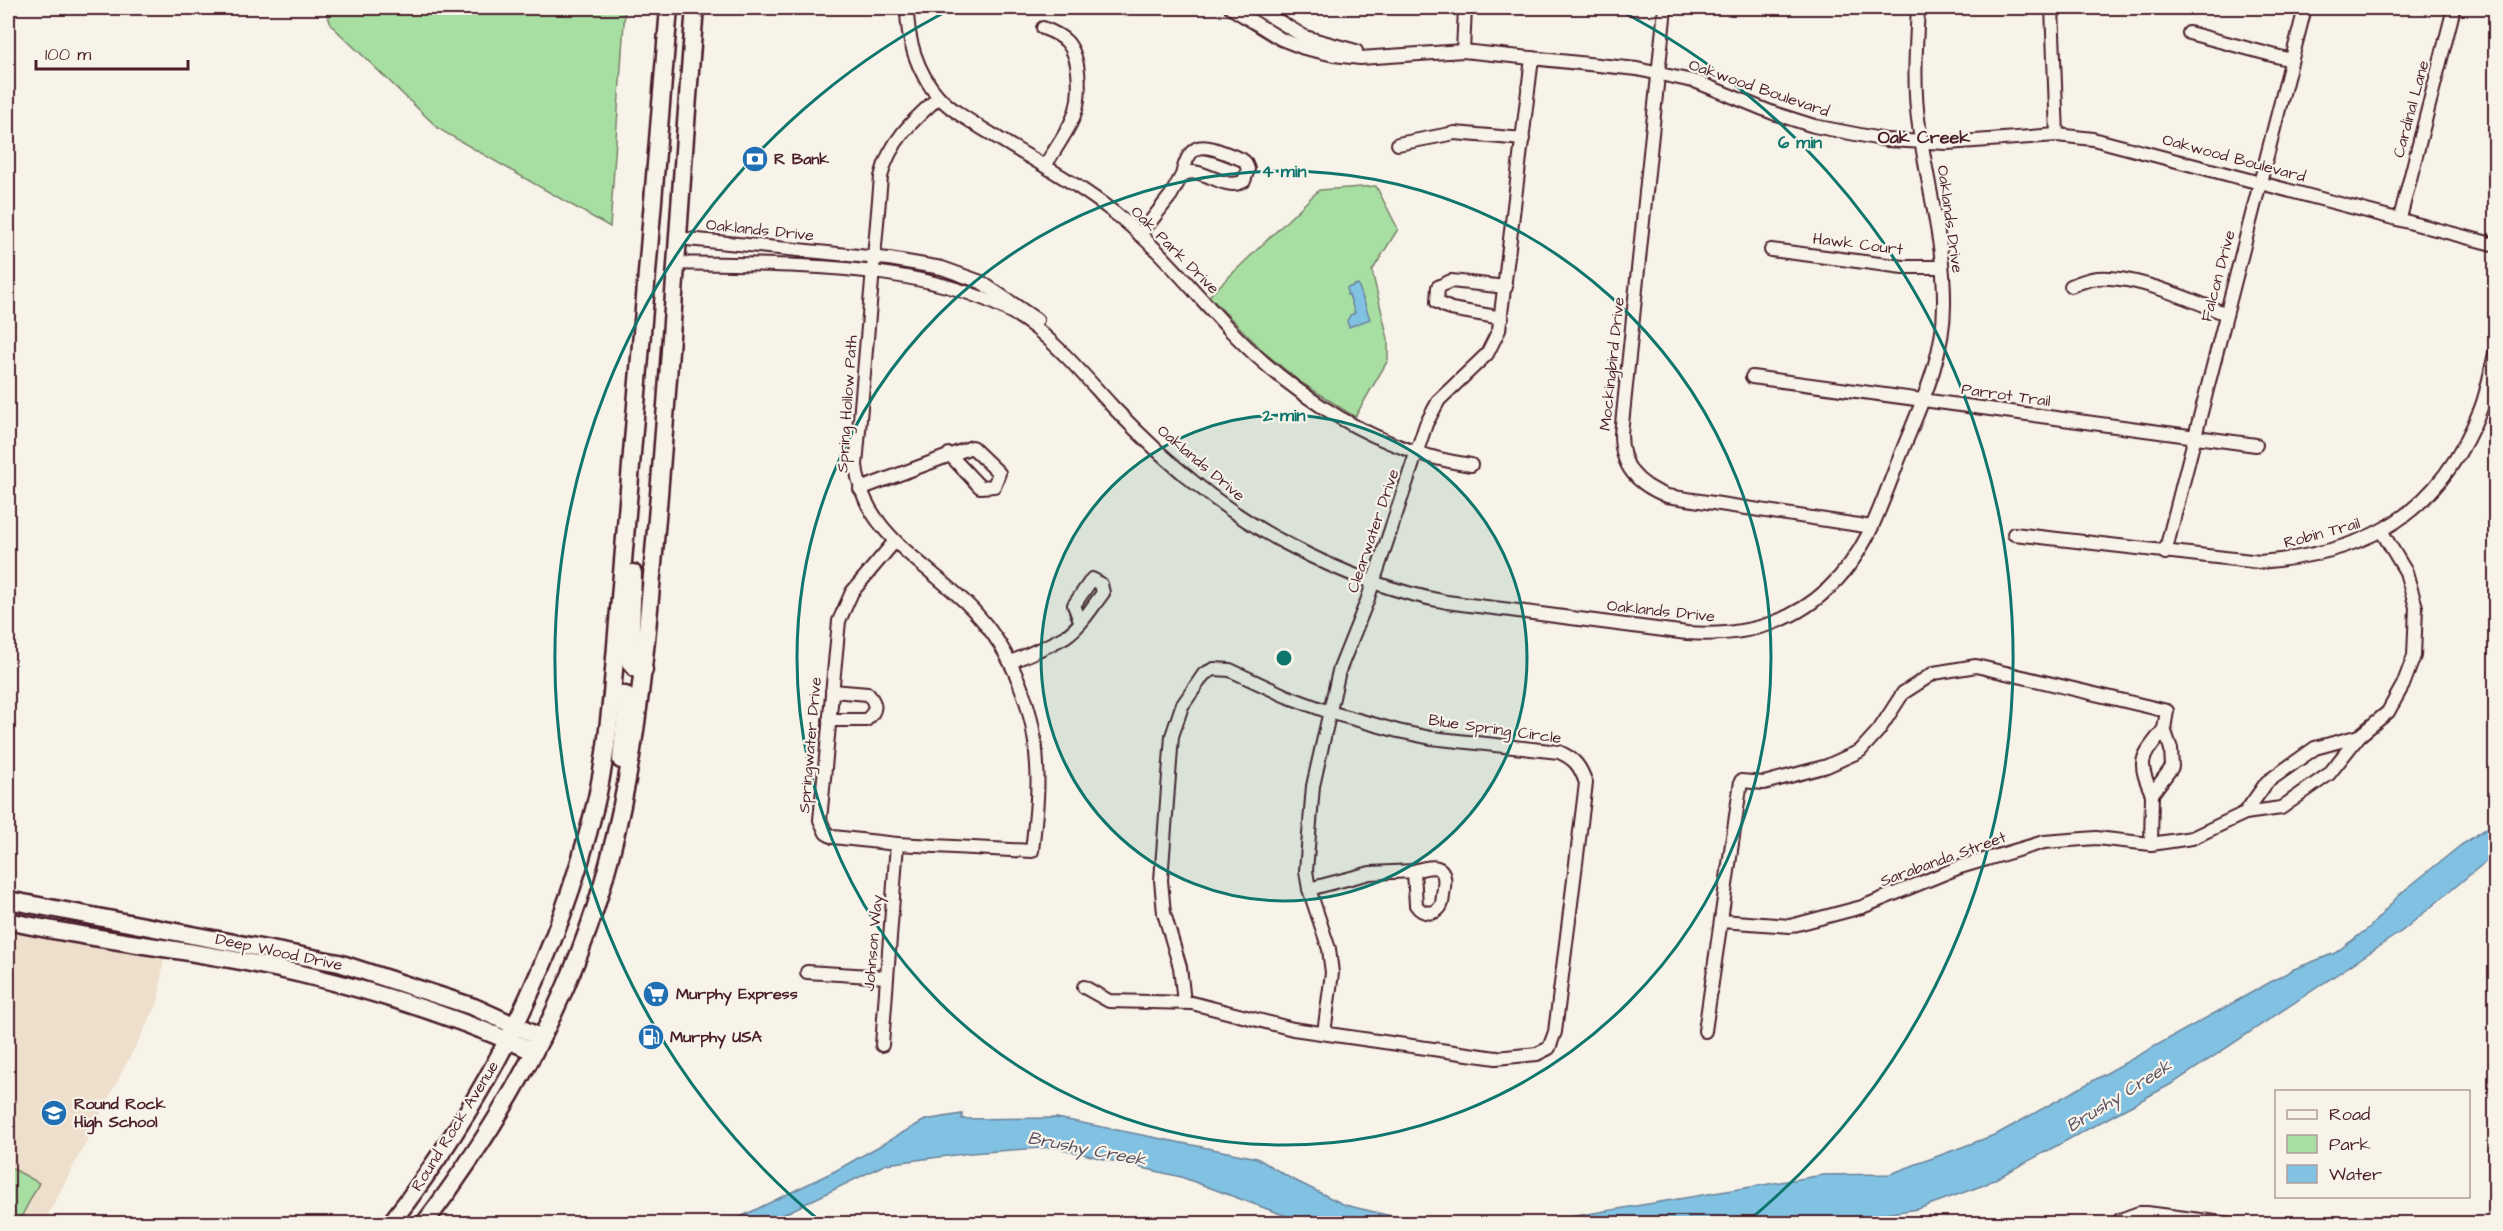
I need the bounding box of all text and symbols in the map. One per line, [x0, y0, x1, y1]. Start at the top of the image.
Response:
scale bar [36, 33, 188, 71]
text: 100 m [45, 42, 91, 67]
street label: Oakwood Boulevard [1686, 54, 1832, 122]
street label: Cardinal Lane [2387, 58, 2435, 160]
district label: Oak Creek [1878, 125, 1971, 150]
street label: Oakwood Boulevard [2160, 128, 2308, 188]
text: 6 min [1778, 130, 1822, 155]
bank icon: R Bank [740, 144, 770, 174]
place label: R Bank [774, 148, 829, 170]
text: 4 min [1261, 159, 1307, 184]
street label: Oaklands Drive [1932, 164, 1968, 275]
street label: Oak Park Drive [1126, 201, 1224, 299]
street label: Oaklands Drive [705, 213, 815, 247]
street label: Falcon Drive [2195, 227, 2241, 324]
street label: Hawk Court [1812, 228, 1905, 261]
street label: Mockingbird Drive [1594, 296, 1631, 432]
street label: Spring Hollow Path [831, 334, 864, 474]
street label: Parrot Trail [1960, 378, 2052, 412]
text: 2 min [1261, 403, 1306, 428]
street label: Oaklands Drive [1152, 420, 1250, 507]
street label: Clearwater Drive [1342, 466, 1405, 596]
street label: Robin Trail [2281, 512, 2363, 554]
street label: Oaklands Drive [1606, 594, 1716, 628]
centre of rings [1274, 648, 1294, 668]
street label: Springwater Drive [793, 676, 828, 814]
street label: Blue Spring Circle [1427, 709, 1563, 750]
street label: Sarabanda Street [1877, 826, 2010, 892]
street label: Johnson Way [858, 894, 889, 992]
street label: Deep Wood Drive [214, 928, 345, 976]
supermarket icon: Murphy Express [641, 979, 671, 1009]
place label: Murphy Express [676, 983, 798, 1006]
fuel station icon: Murphy USA [636, 1022, 666, 1052]
place label: Murphy USA [670, 1026, 762, 1049]
water label: Brushy Creek [2061, 1053, 2178, 1139]
street label: Round Rock Avenue [406, 1056, 504, 1195]
legend [2275, 1090, 2470, 1198]
place label: Round Rock High School [74, 1093, 166, 1135]
school or university icon: Round Rock High School [39, 1098, 69, 1128]
text: Road [2329, 1102, 2370, 1127]
water label: Brushy Creek [1025, 1125, 1149, 1174]
text: Park [2329, 1132, 2371, 1157]
text: Water [2329, 1162, 2382, 1187]

